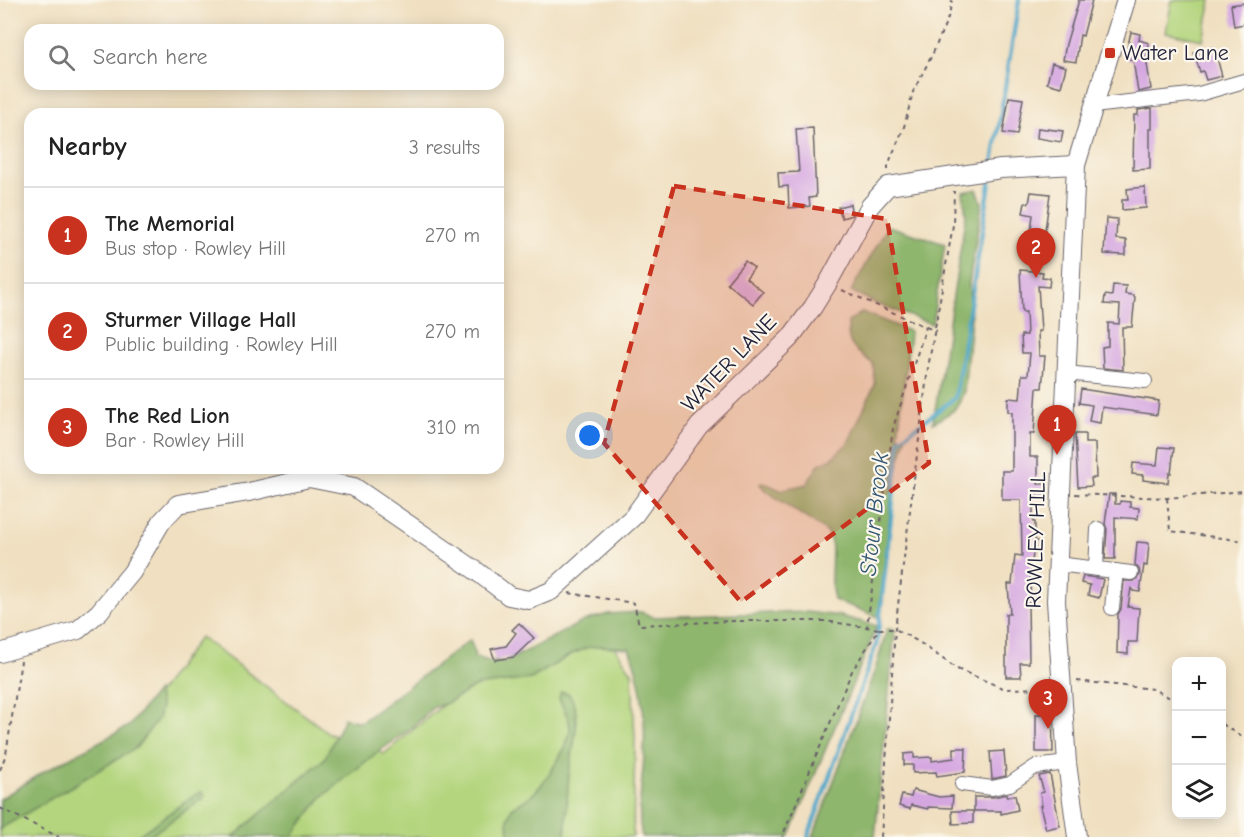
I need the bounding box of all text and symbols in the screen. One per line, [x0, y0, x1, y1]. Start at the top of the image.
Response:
search box [24, 24, 504, 90]
place label: Water Lane [1122, 40, 1229, 66]
icon: search [45, 41, 78, 74]
text: Search here [93, 44, 208, 70]
marker: Water Lane [1103, 46, 1117, 60]
text: Nearby [48, 132, 127, 162]
text: 3 results [409, 136, 480, 159]
text: The Memorial [105, 211, 235, 237]
text: 1 [64, 224, 71, 247]
text: 270 m [425, 224, 480, 247]
pin: 2 [1016, 228, 1056, 278]
text: Bus stop · Rowley Hill [105, 237, 286, 260]
text: Sturmer Village Hall [105, 307, 296, 333]
street label: WATER LANE [676, 309, 782, 417]
text: 2 [63, 320, 72, 343]
text: 270 m [425, 320, 480, 343]
text: Public building · Rowley Hill [105, 333, 338, 356]
text: The Red Lion [105, 403, 230, 429]
pin: 1 [1038, 406, 1076, 455]
text: 3 [63, 416, 72, 439]
text: 310 m [427, 416, 480, 439]
your location [575, 421, 604, 450]
text: Bar · Rowley Hill [105, 429, 244, 452]
water label: Stour Brook [854, 451, 894, 577]
street label: ROWLEY HILL [1021, 471, 1051, 609]
map controls [1172, 657, 1226, 819]
button: + [1172, 657, 1226, 711]
pin: 3 [1028, 680, 1068, 729]
button: − [1172, 711, 1226, 765]
button: layers [1172, 765, 1226, 819]

